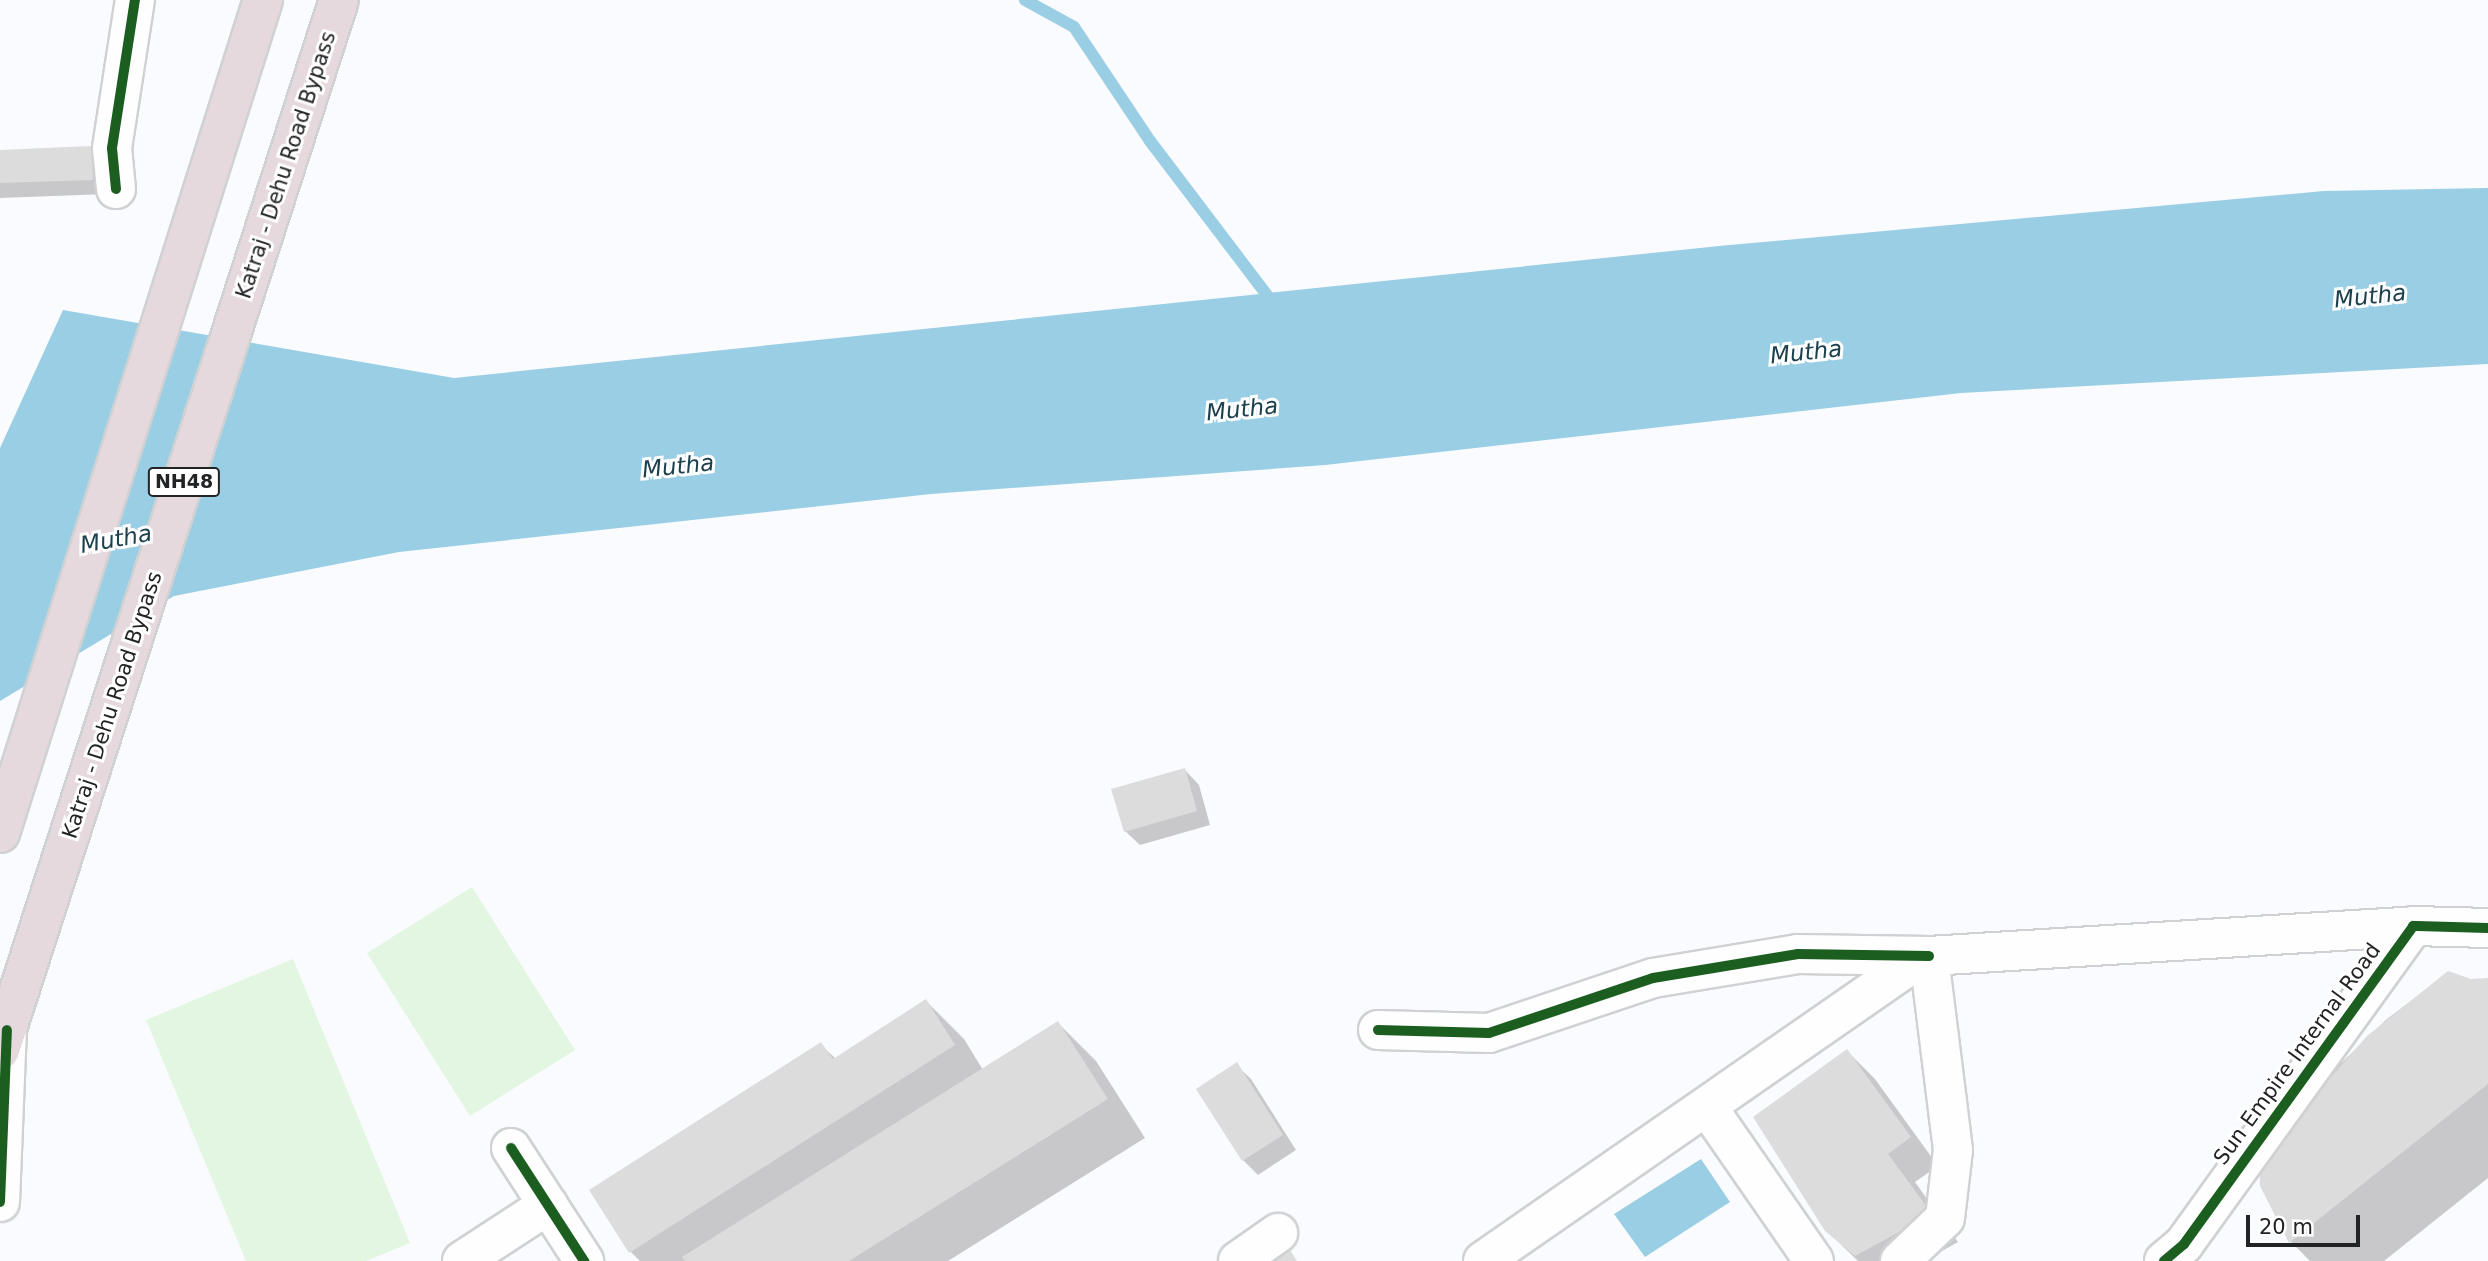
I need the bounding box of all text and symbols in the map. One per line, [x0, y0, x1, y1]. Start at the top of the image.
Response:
street label: Katraj - Dehu Road Bypass [231, 28, 341, 302]
water label: Mutha [2333, 279, 2407, 313]
water label: Mutha [1769, 335, 1843, 369]
water label: Mutha [1205, 392, 1279, 426]
water label: Mutha [641, 449, 715, 483]
road number: NH48 [147, 467, 221, 498]
water label: Mutha [78, 519, 154, 559]
street label: Katraj - Dehu Road Bypass [57, 568, 167, 842]
street label: Sun Empire Internal Road [2208, 938, 2386, 1170]
scale bar [2250, 1202, 2364, 1246]
text: 20 m [2259, 1215, 2313, 1239]

